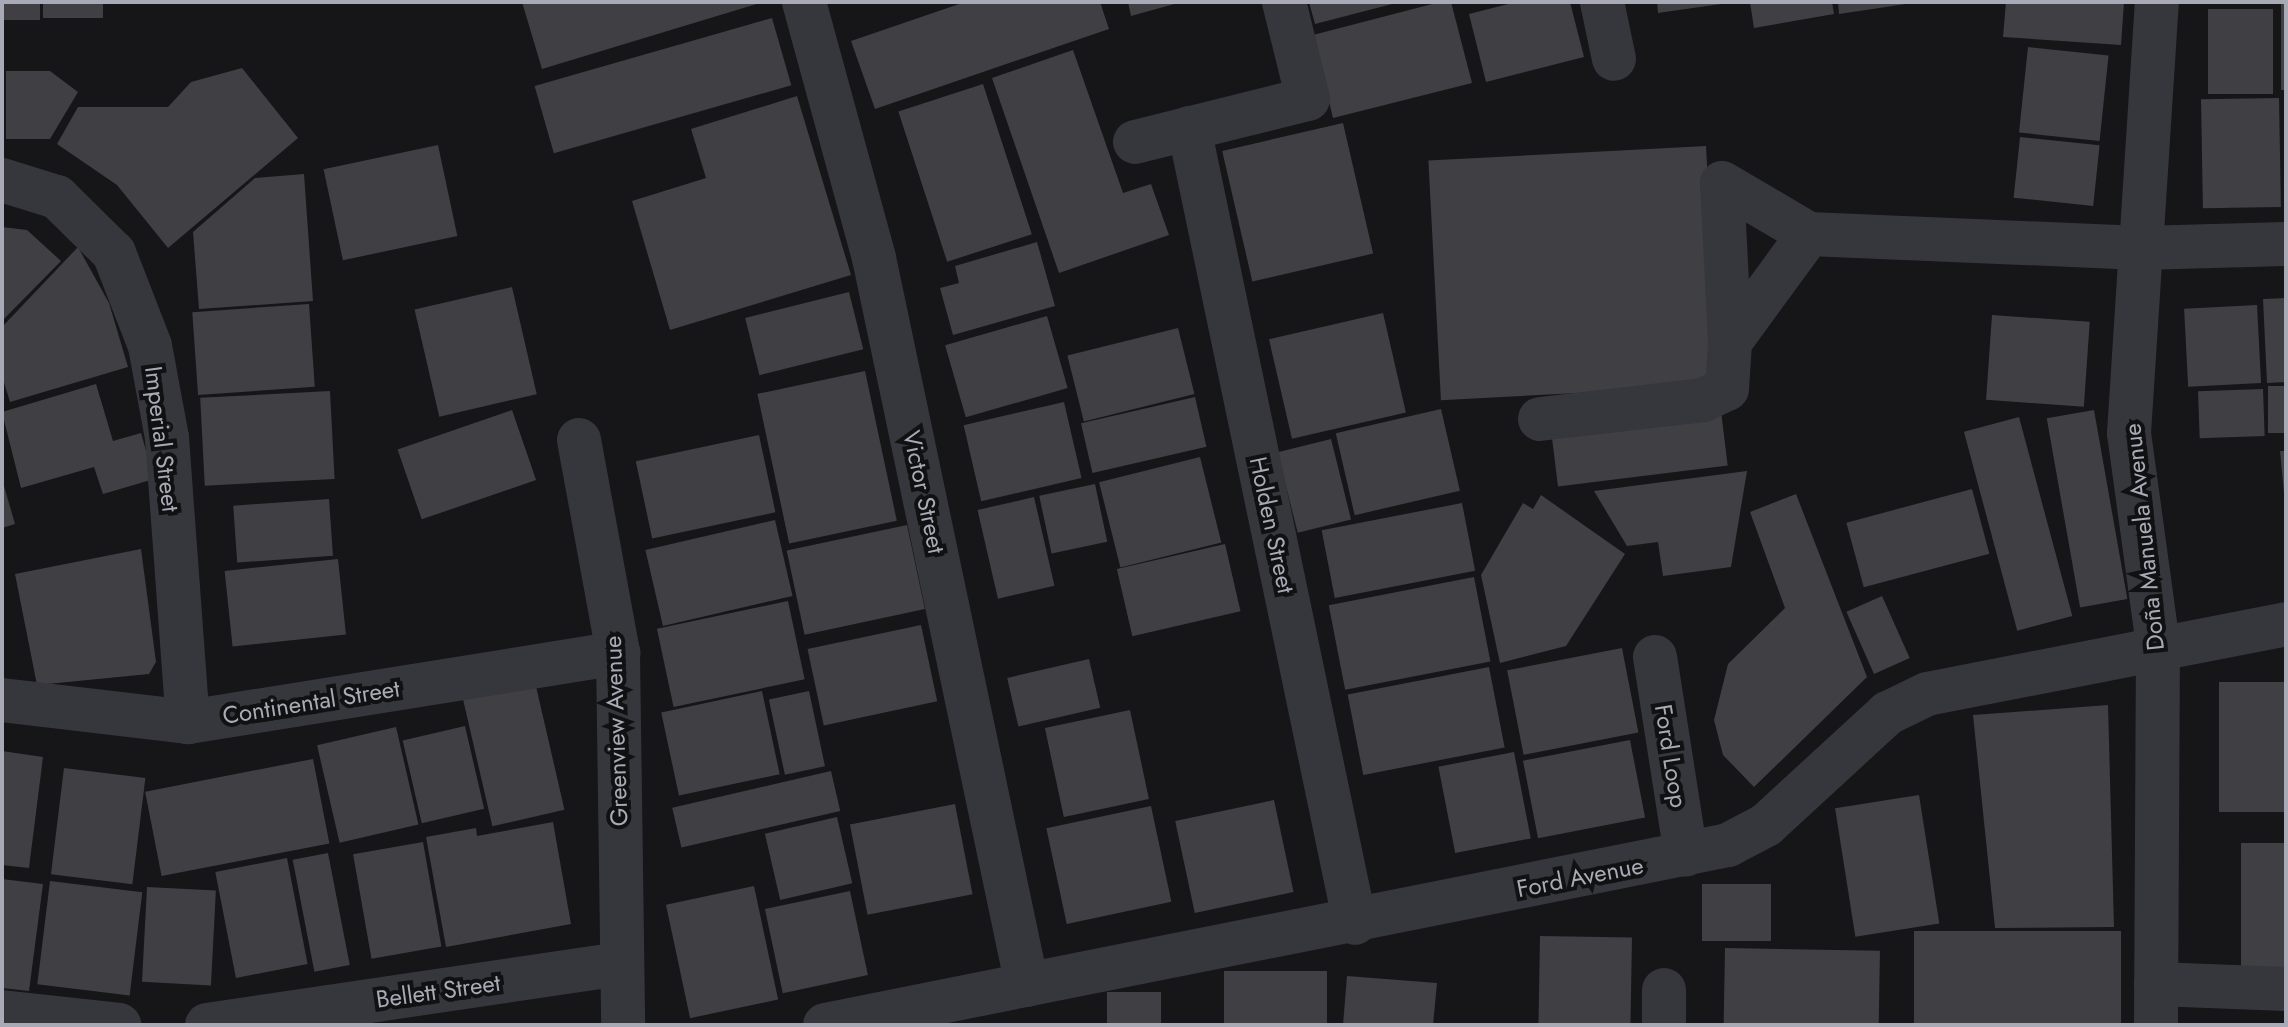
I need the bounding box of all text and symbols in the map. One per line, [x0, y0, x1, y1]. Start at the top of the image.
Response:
street label: Imperial Street [139, 364, 185, 514]
street label: Doña Manuela Avenue [2118, 422, 2170, 652]
street label: Victor Street [897, 428, 951, 556]
street label: Holden Street [1243, 454, 1301, 596]
street label: Greenview Avenue [598, 635, 634, 827]
street label: Continental Street [220, 674, 402, 730]
street label: Ford Loop [1649, 702, 1693, 810]
street label: Ford Avenue [1514, 851, 1646, 903]
street label: Bellett Street [374, 968, 502, 1014]

